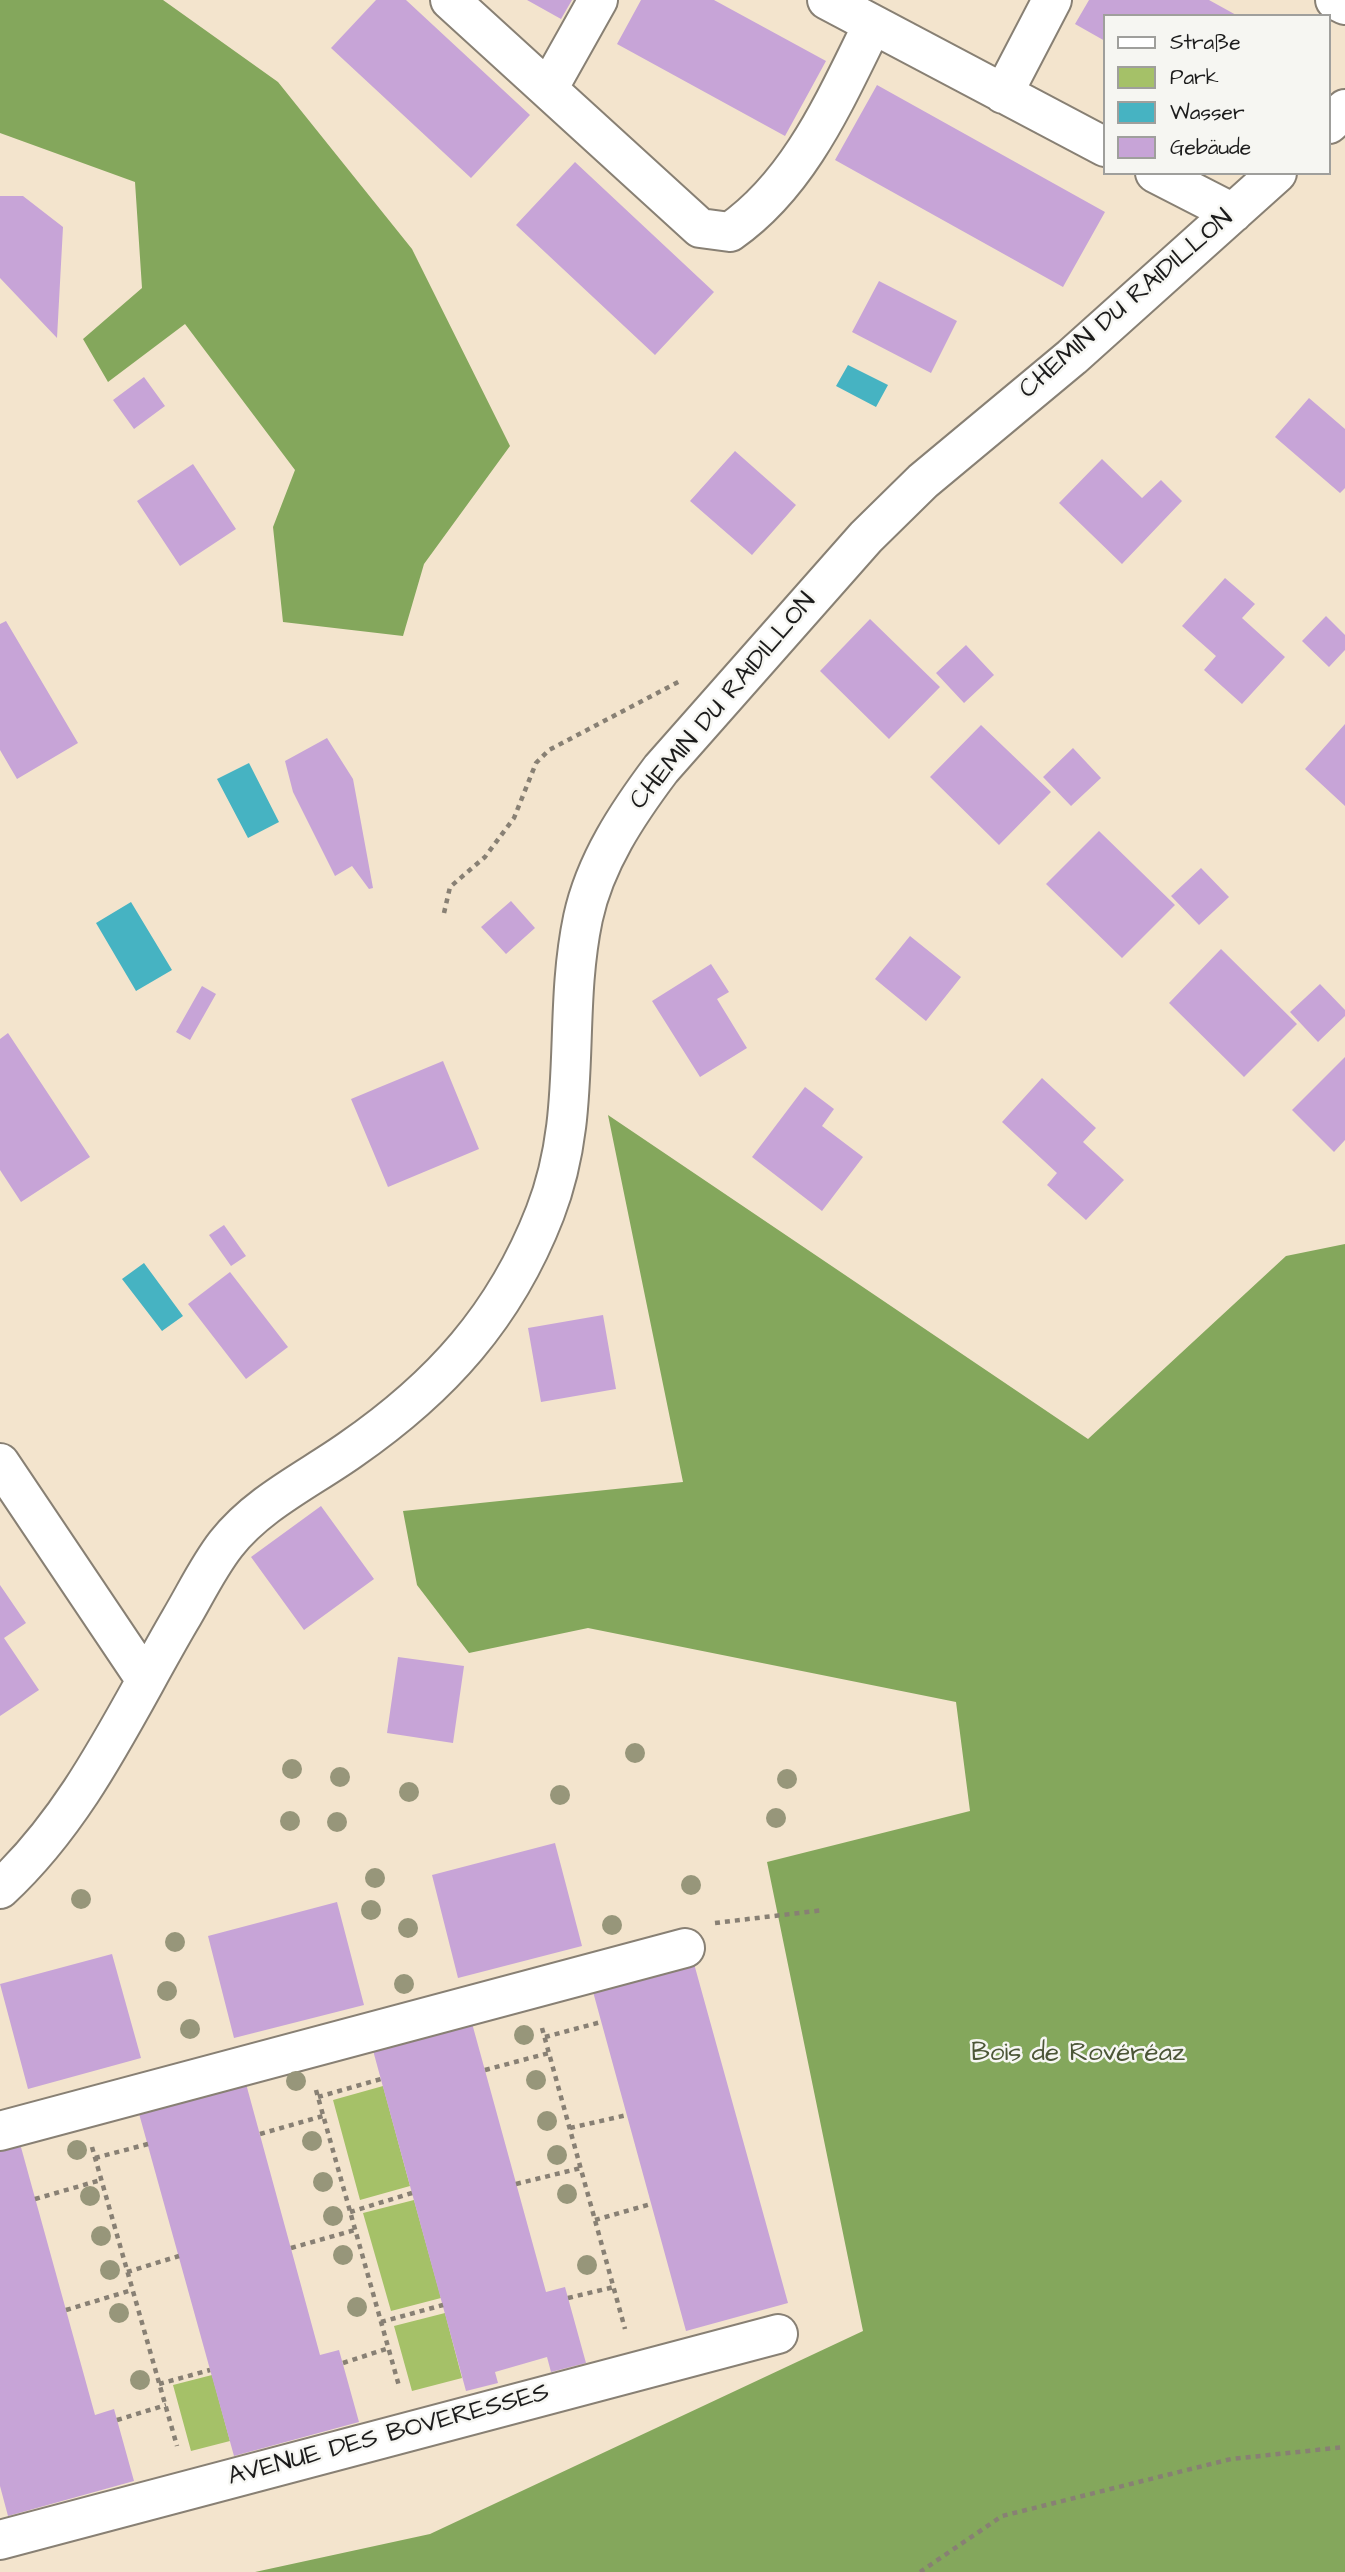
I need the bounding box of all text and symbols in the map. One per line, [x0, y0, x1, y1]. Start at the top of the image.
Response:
legend [1104, 14, 1331, 175]
text: Straße [1170, 28, 1241, 57]
text: Park [1170, 63, 1219, 92]
text: Wasser [1170, 98, 1244, 127]
text: Gebäude [1170, 133, 1251, 162]
street label: CHEMIN DU RAIDILLON [1014, 204, 1240, 406]
street label: CHEMIN DU RAIDILLON [624, 587, 824, 817]
park label: Bois de Rovéréaz [971, 2039, 1185, 2071]
street label: AVENUE DES BOVERESSES [225, 2378, 553, 2494]

